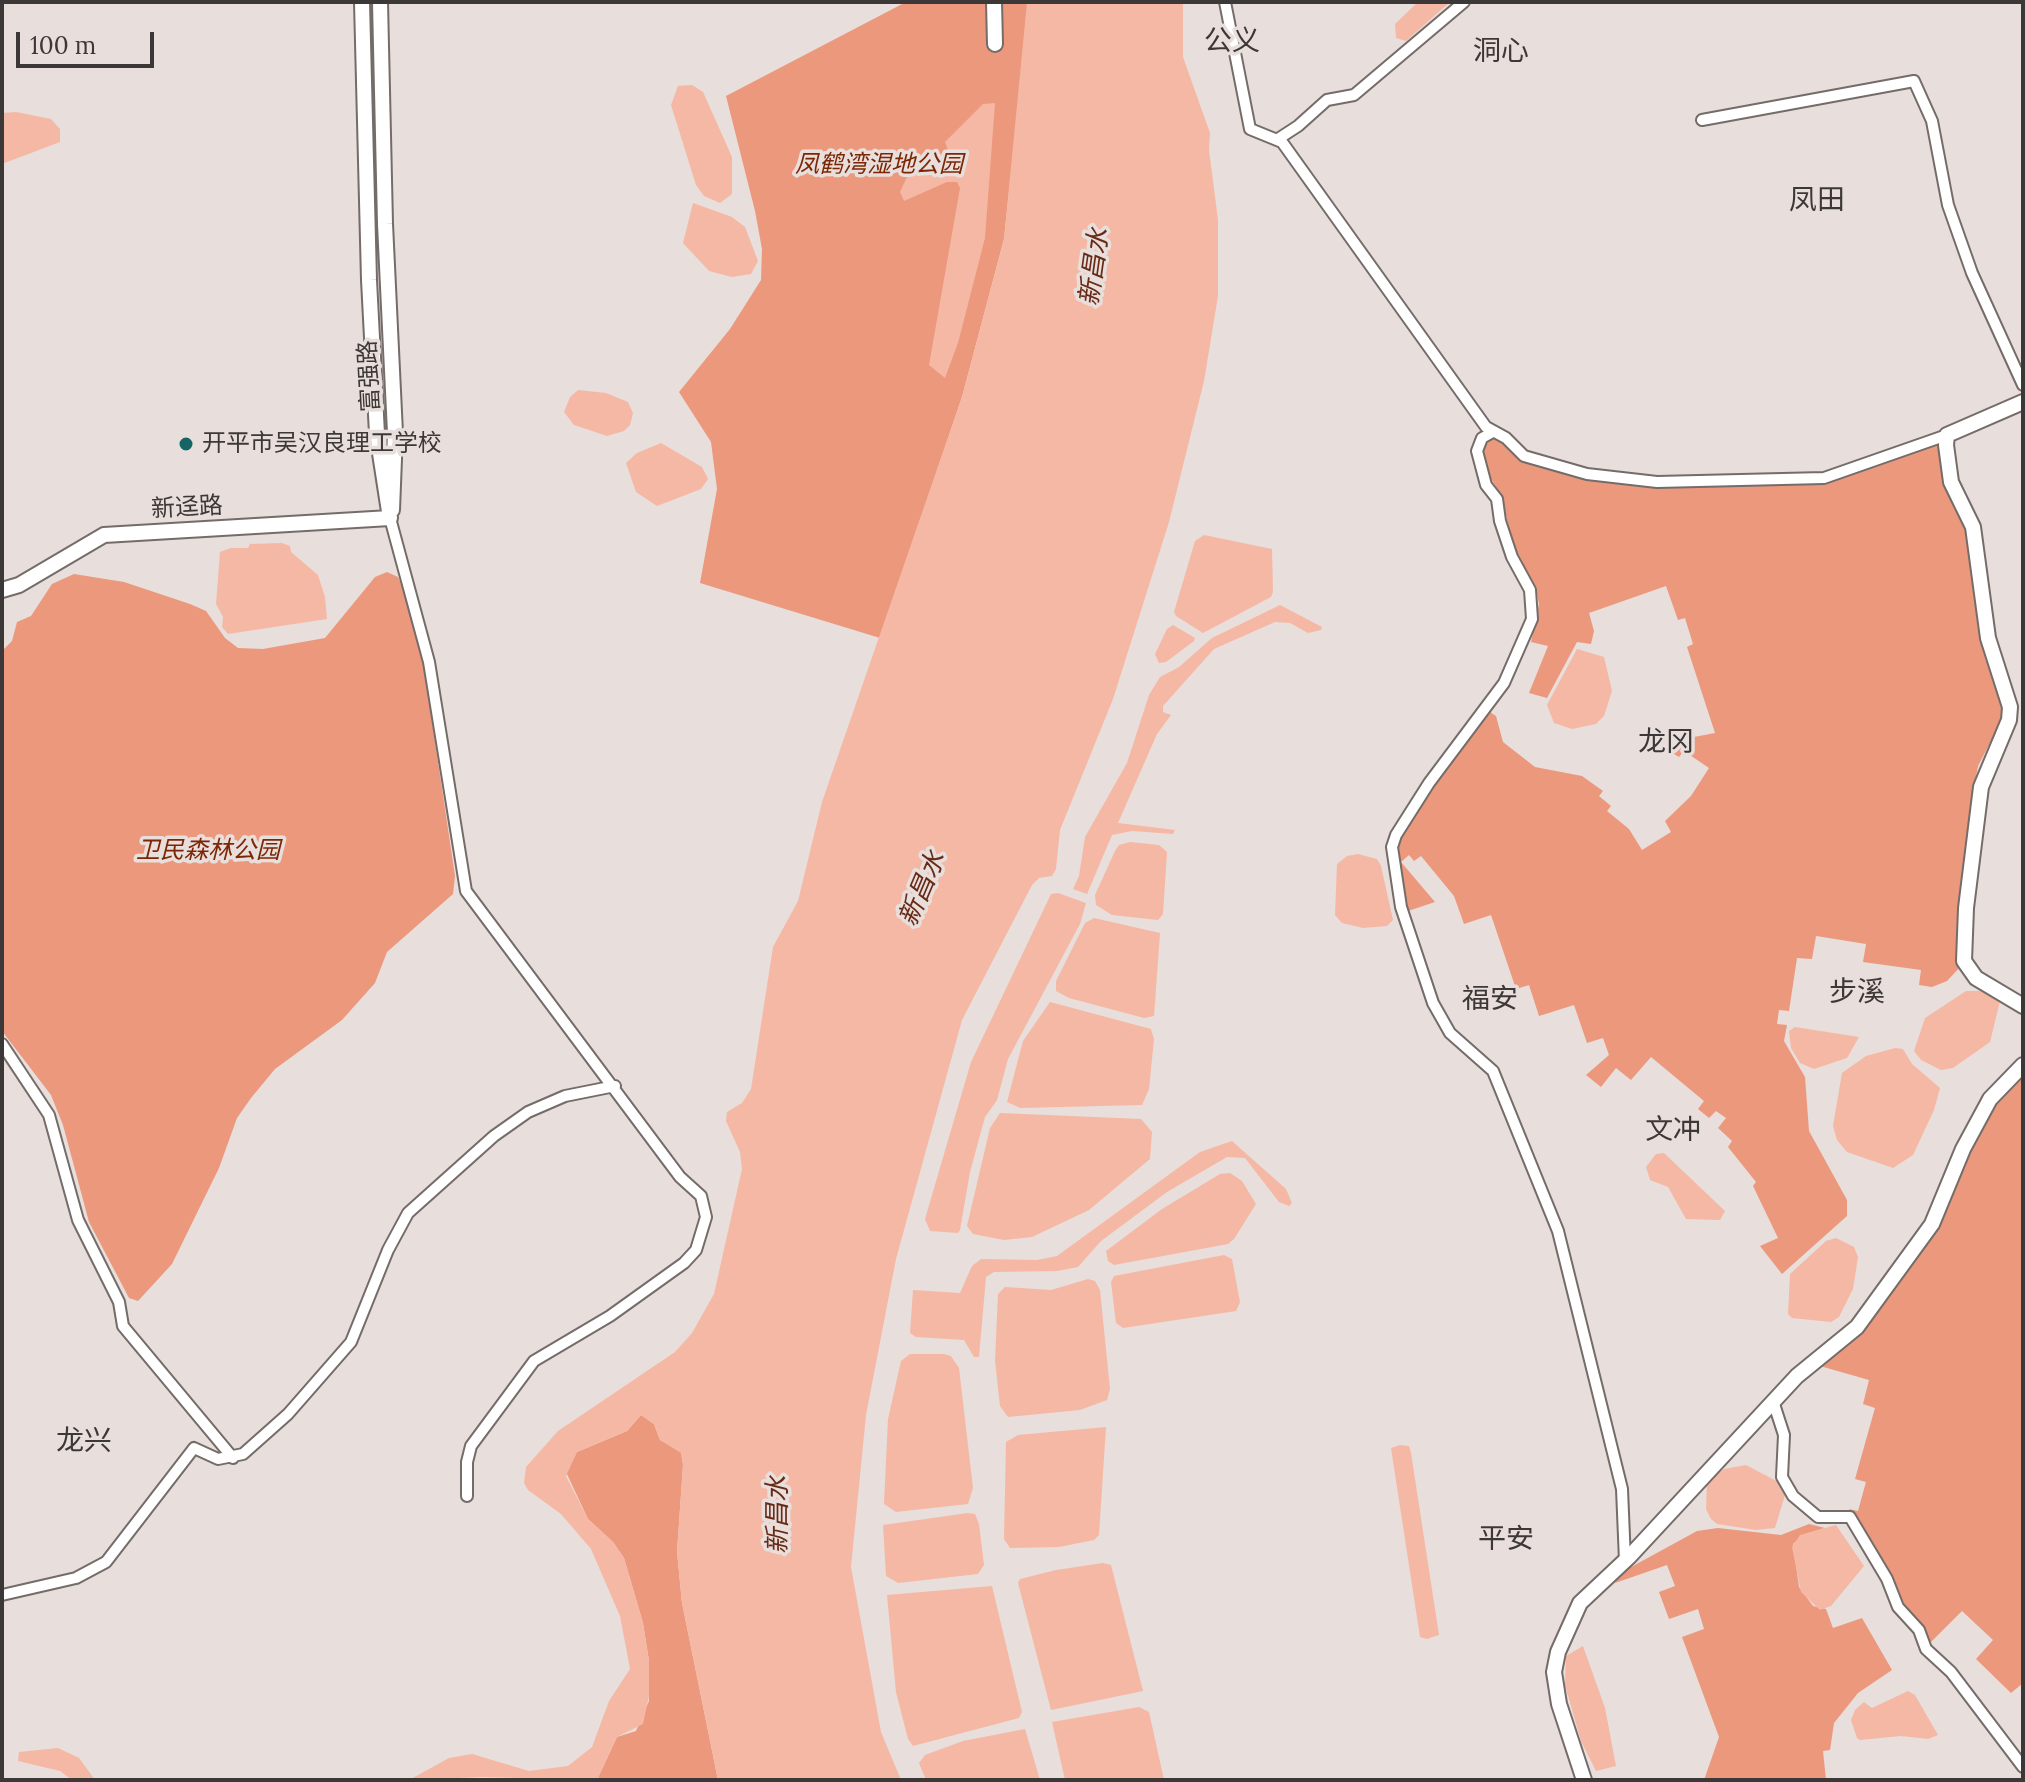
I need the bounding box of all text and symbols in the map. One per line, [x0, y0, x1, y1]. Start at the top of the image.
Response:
scale bar [20, 16, 158, 66]
district label: 公义 [1204, 25, 1260, 59]
text: 100 m [30, 30, 96, 61]
district label: 洞心 [1473, 35, 1529, 69]
park label: 凤鹤湾湿地公园 [795, 151, 963, 179]
district label: 凤田 [1789, 184, 1845, 218]
water label: 新昌水 [1074, 226, 1116, 308]
street label: 富强路 [354, 339, 386, 413]
place label: 开平市吴汉良理工学校 [202, 430, 442, 458]
marker: 开平市吴汉良理工学校 [177, 435, 195, 453]
street label: 新迳路 [150, 492, 224, 524]
district label: 龙冈 [1638, 726, 1694, 760]
park label: 卫民森林公园 [136, 837, 280, 865]
water label: 新昌水 [893, 847, 953, 931]
district label: 步溪 [1829, 976, 1885, 1010]
district label: 福安 [1462, 983, 1518, 1017]
district label: 文冲 [1645, 1114, 1701, 1148]
district label: 龙兴 [56, 1425, 112, 1459]
water label: 新昌水 [763, 1476, 795, 1554]
district label: 平安 [1478, 1523, 1534, 1557]

